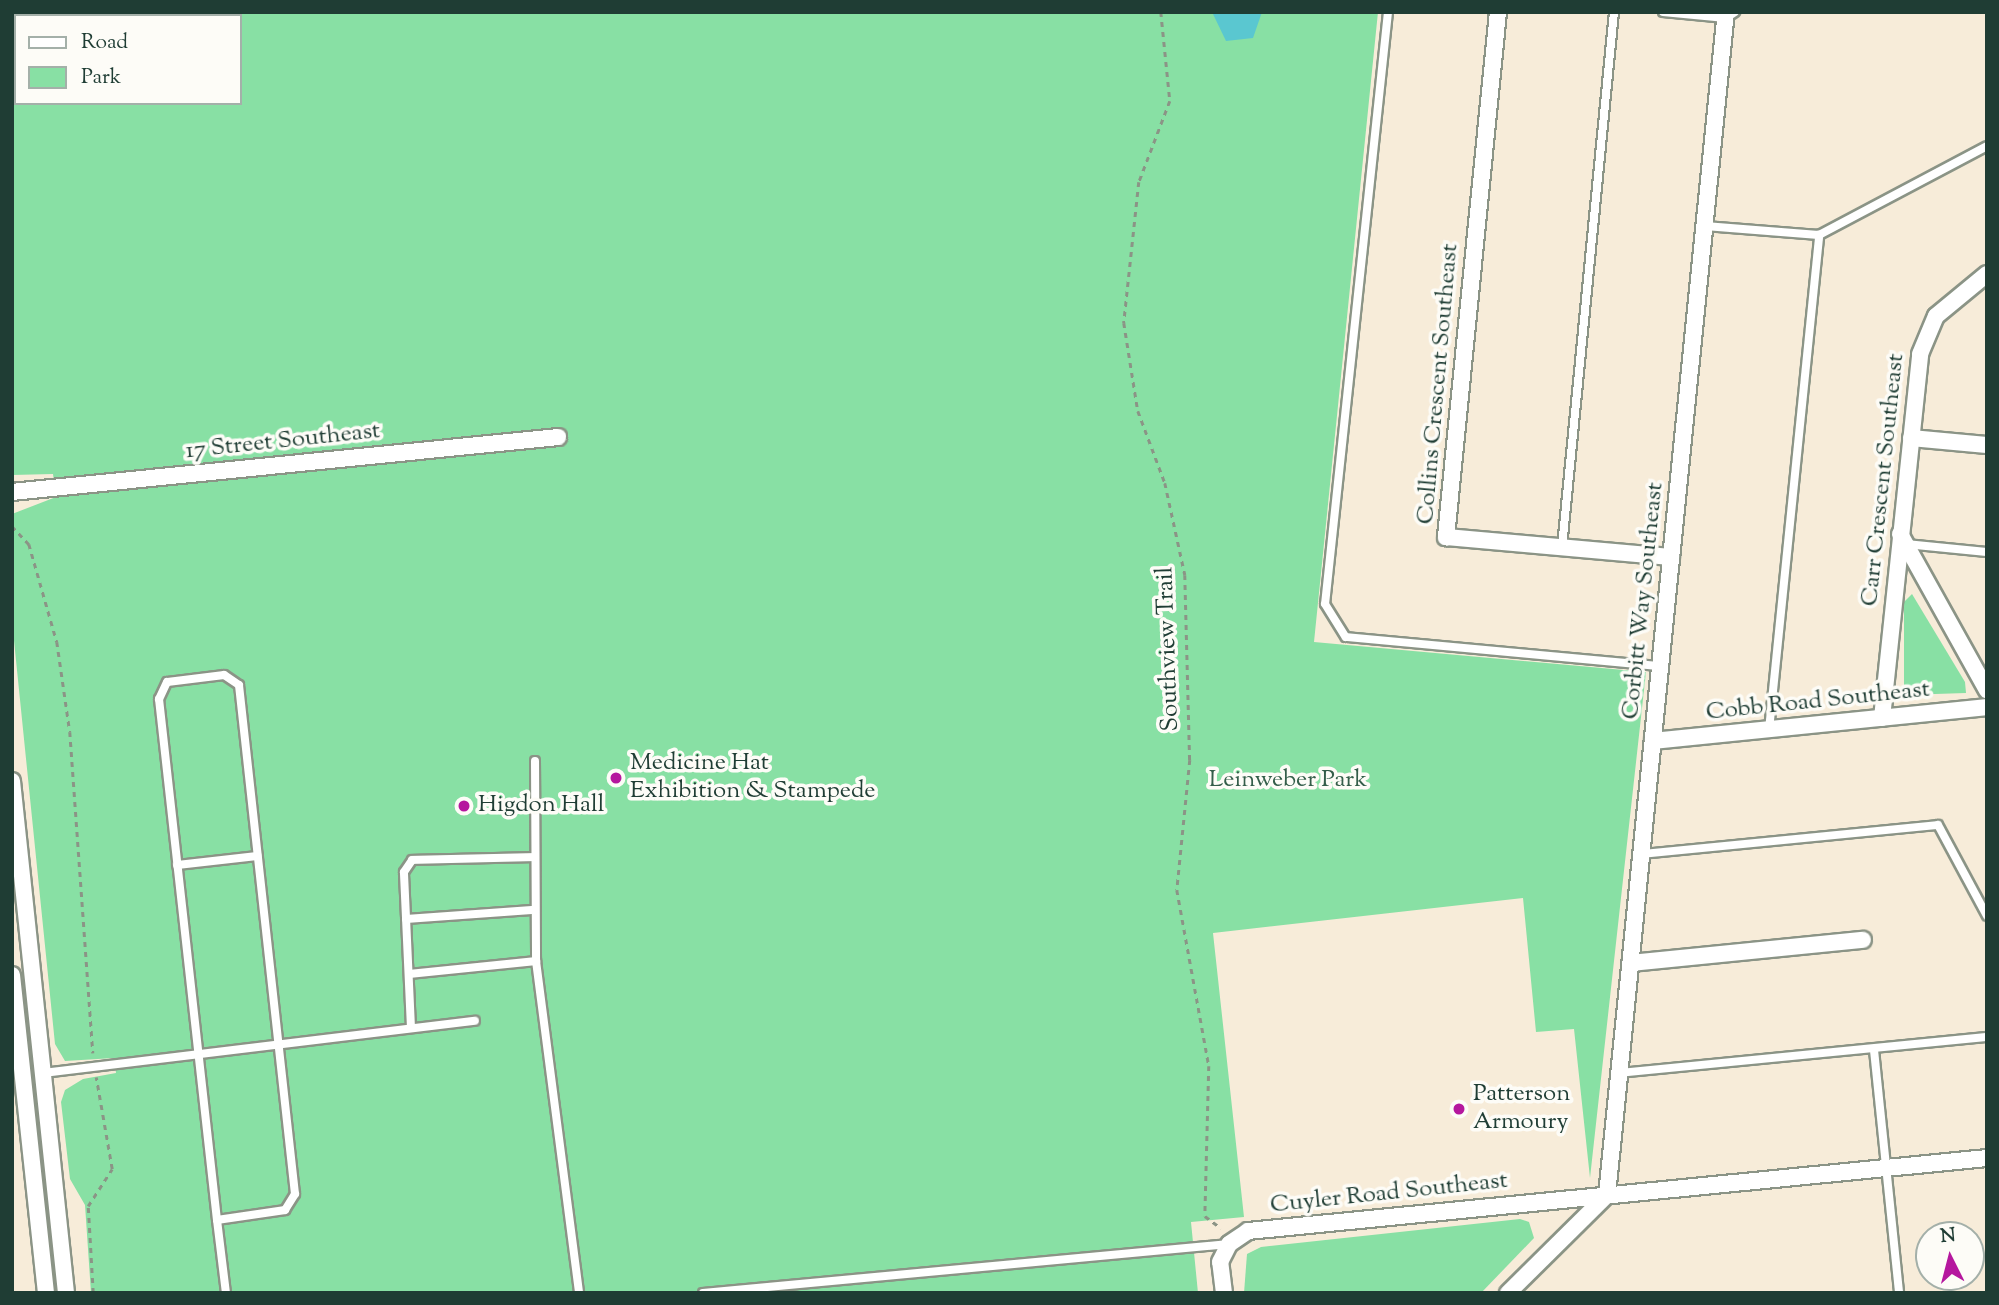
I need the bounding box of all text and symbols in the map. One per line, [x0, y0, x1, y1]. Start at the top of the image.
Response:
legend [14, 14, 242, 105]
text: Road [81, 28, 128, 58]
text: Park [81, 63, 121, 93]
street label: Collins Crescent Southeast [1412, 242, 1466, 526]
street label: Carr Crescent Southeast [1856, 352, 1912, 608]
street label: 17 Street Southeast [184, 417, 382, 467]
street label: Corbitt Way Southeast [1617, 481, 1671, 721]
street label: Southview Trail [1152, 566, 1186, 732]
street label: Cobb Road Southeast [1705, 676, 1931, 728]
place label: Medicine Hat Exhibition & Stampede [630, 750, 875, 806]
park label: Leinweber Park [1209, 767, 1367, 795]
marker: Medicine Hat Exhibition & Stampede [608, 770, 624, 786]
place label: Higdon Hall [478, 792, 604, 820]
marker: Higdon Hall [456, 798, 472, 814]
place label: Patterson Armoury [1473, 1081, 1570, 1137]
marker: Patterson Armoury [1451, 1101, 1467, 1117]
street label: Cuyler Road Southeast [1269, 1167, 1509, 1221]
north arrow [1915, 1221, 1985, 1291]
text: N [1939, 1222, 1957, 1251]

